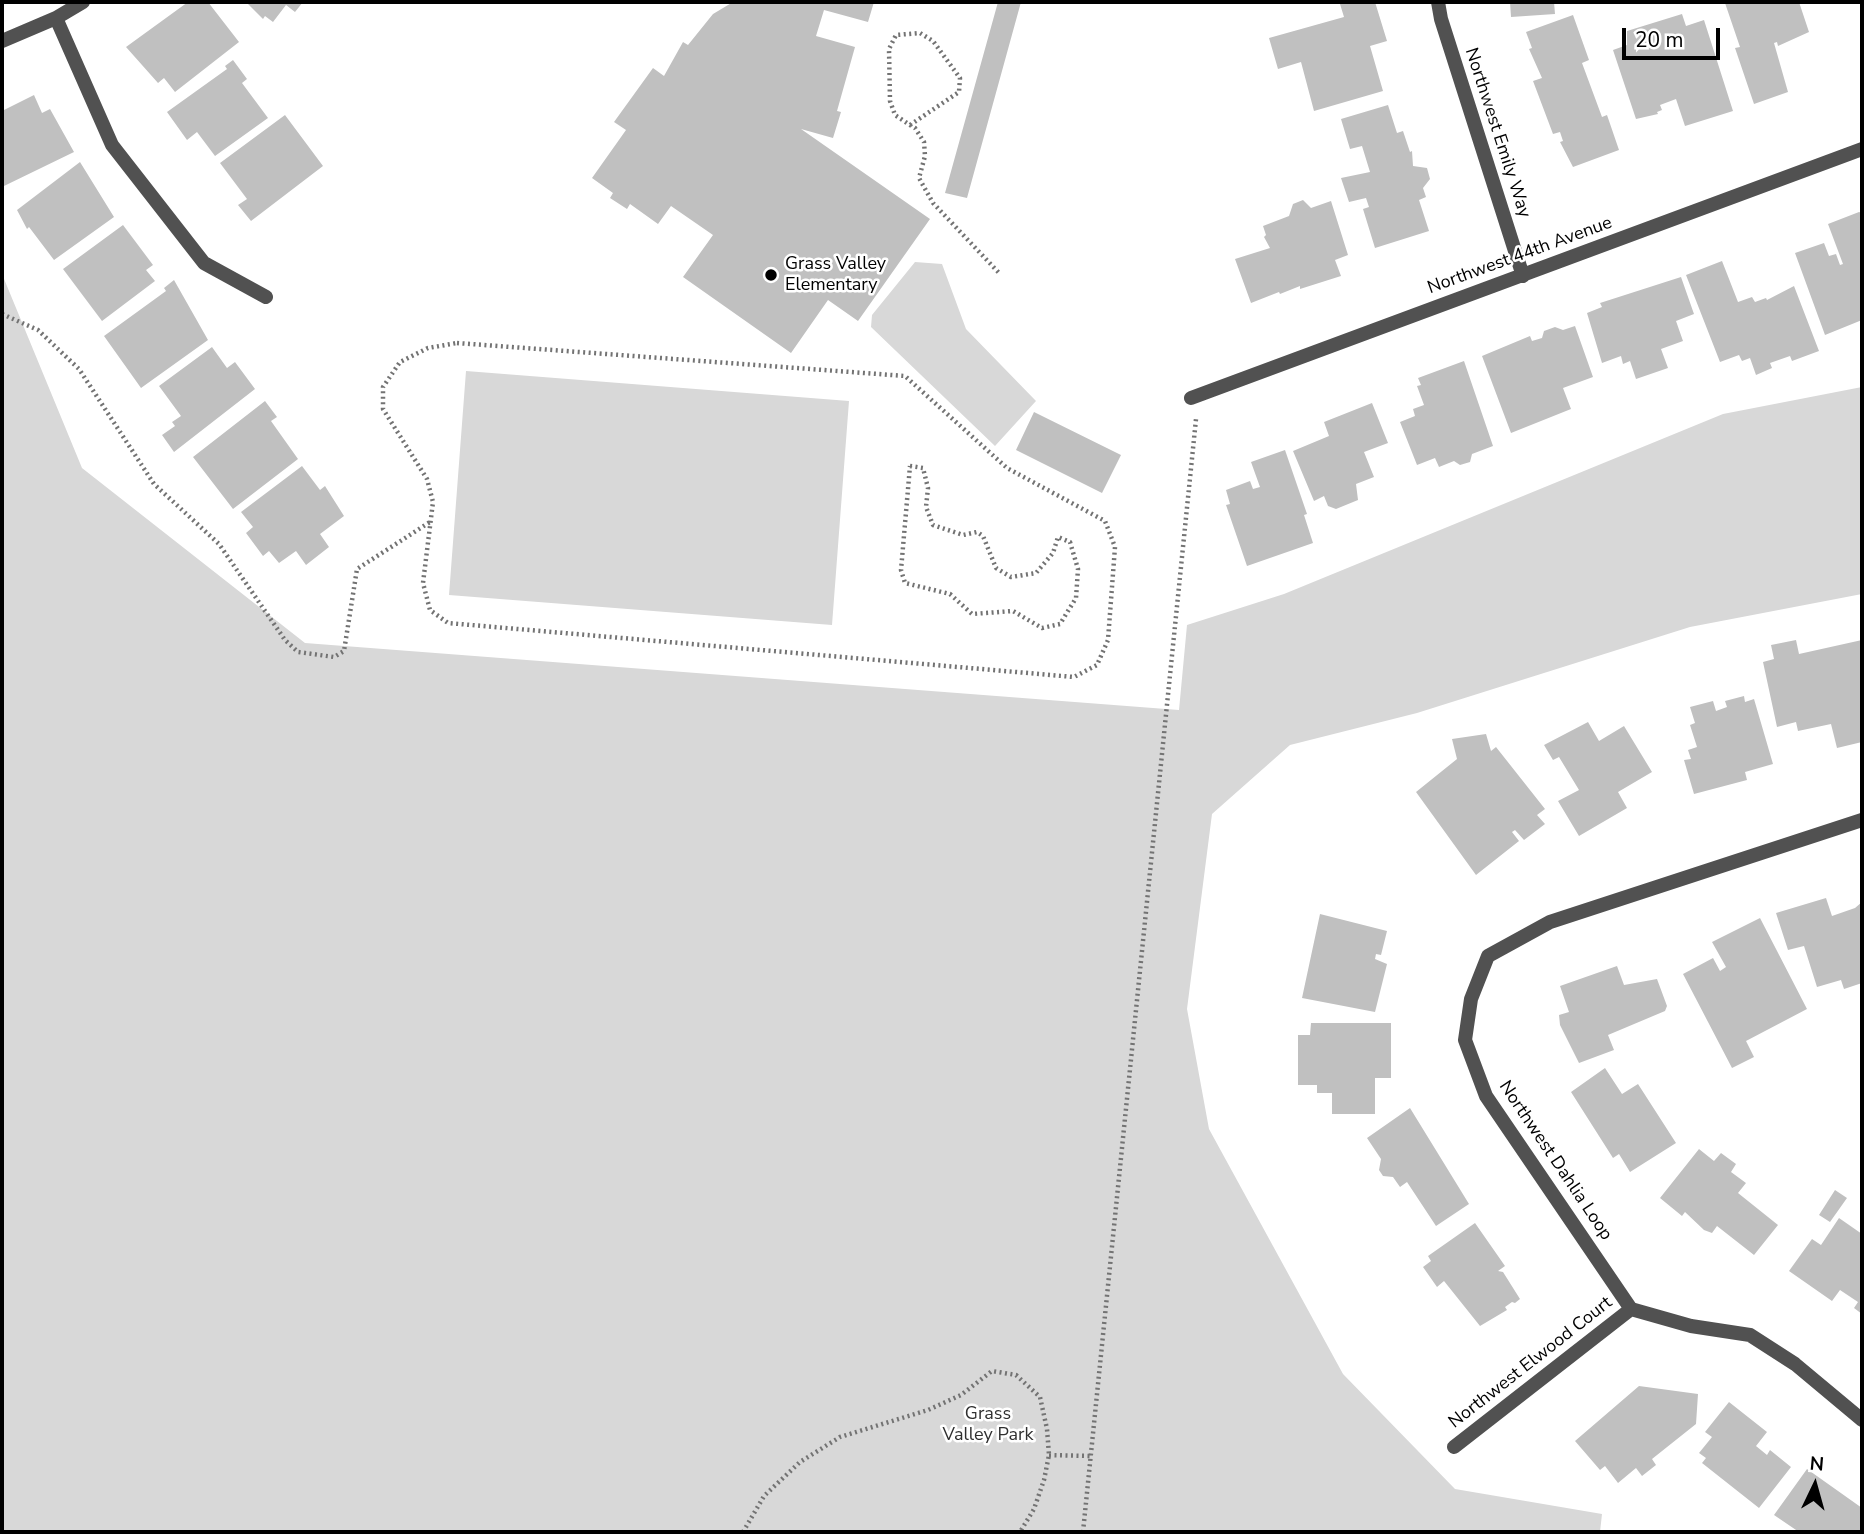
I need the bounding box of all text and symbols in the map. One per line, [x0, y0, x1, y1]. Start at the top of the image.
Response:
scale bar [1626, 14, 1724, 58]
text: 20 m [1635, 26, 1684, 54]
street label: Northwest Emily Way [1459, 45, 1535, 221]
street label: Northwest 44th Avenue [1425, 213, 1615, 299]
place label: Grass Valley Elementary [785, 254, 886, 296]
marker: Grass Valley Elementary [763, 267, 779, 283]
street label: Northwest Dahlia Loop [1494, 1077, 1616, 1245]
street label: Northwest Elwood Court [1445, 1293, 1617, 1433]
park label: Grass Valley Park [943, 1404, 1033, 1446]
north arrow [1780, 1450, 1850, 1520]
text: N [1809, 1451, 1825, 1478]

